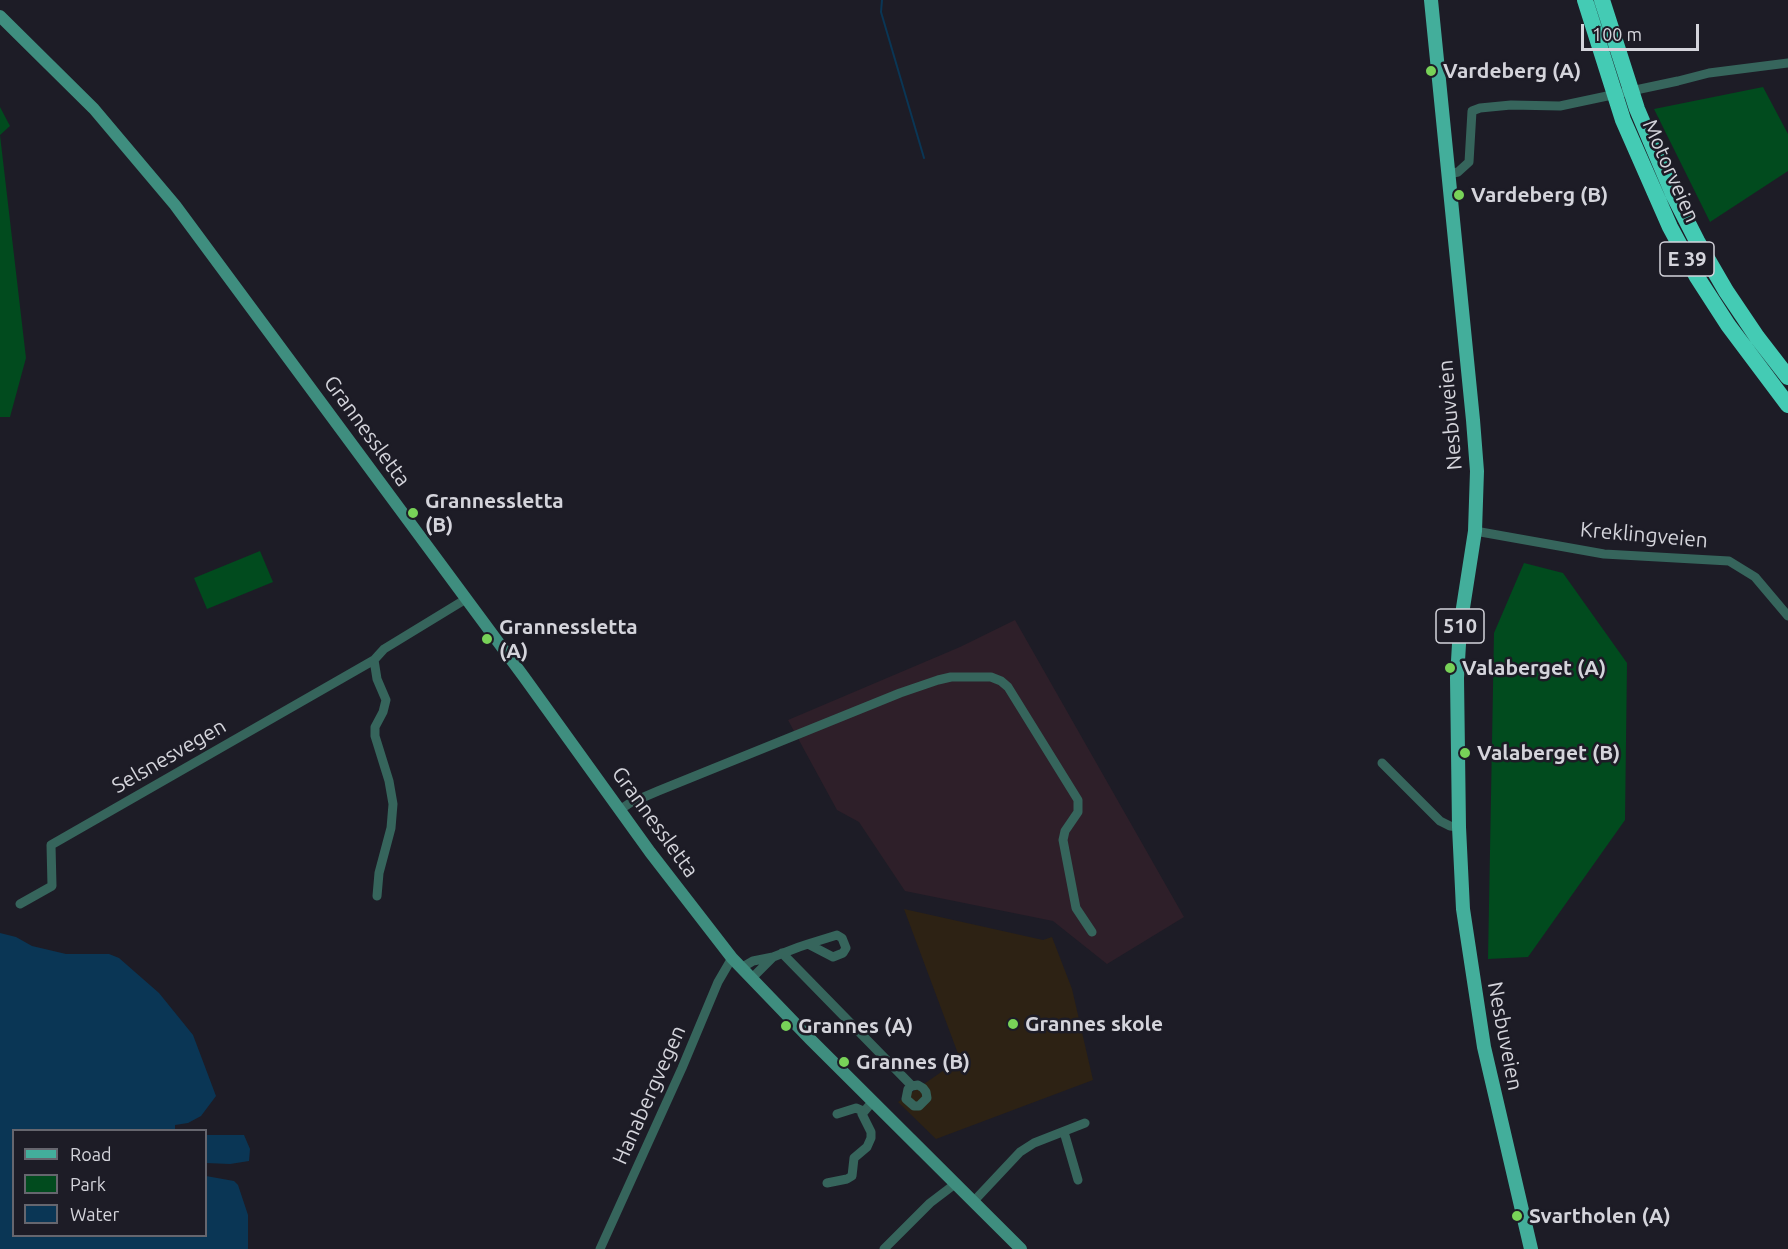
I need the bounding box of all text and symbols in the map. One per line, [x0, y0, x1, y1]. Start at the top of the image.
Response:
scale bar [1584, 12, 1702, 50]
text: 100 m [1592, 24, 1642, 44]
place label: Vardeberg (A) [1443, 58, 1581, 84]
marker: Vardeberg (A) [1424, 64, 1438, 78]
street label: Motorveien [1637, 116, 1705, 226]
place label: Vardeberg (B) [1471, 182, 1608, 208]
marker: Vardeberg (B) [1452, 188, 1466, 202]
road number: E 39 [1660, 242, 1714, 276]
street label: Nesbuveien [1433, 359, 1467, 471]
street label: Grannessletta [318, 371, 416, 491]
place label: Grannessletta (B) [425, 488, 564, 538]
marker: Grannessletta (B) [406, 506, 420, 520]
street label: Kreklingveien [1579, 517, 1709, 553]
road number: 510 [1436, 609, 1484, 643]
place label: Grannessletta (A) [499, 614, 638, 664]
marker: Grannessletta (A) [480, 632, 494, 646]
place label: Valaberget (A) [1462, 655, 1606, 681]
marker: Valaberget (A) [1443, 661, 1457, 675]
street label: Selsnesvegen [108, 713, 230, 799]
place label: Valaberget (B) [1477, 740, 1620, 766]
marker: Valaberget (B) [1458, 746, 1472, 760]
street label: Grannessletta [606, 762, 704, 882]
street label: Nesbuveien [1482, 979, 1528, 1093]
place label: Grannes skole [1025, 1011, 1163, 1037]
place label: Grannes (A) [798, 1013, 913, 1039]
marker: Grannes skole [1006, 1017, 1020, 1031]
marker: Grannes (A) [779, 1019, 793, 1033]
street label: Hanabergvegen [607, 1022, 691, 1168]
place label: Grannes (B) [856, 1049, 970, 1075]
marker: Grannes (B) [837, 1055, 851, 1069]
legend [12, 1129, 207, 1237]
text: Road [70, 1144, 112, 1164]
text: Park [70, 1174, 106, 1194]
place label: Svartholen (A) [1529, 1203, 1671, 1229]
text: Water [70, 1204, 119, 1224]
marker: Svartholen (A) [1510, 1209, 1524, 1223]

